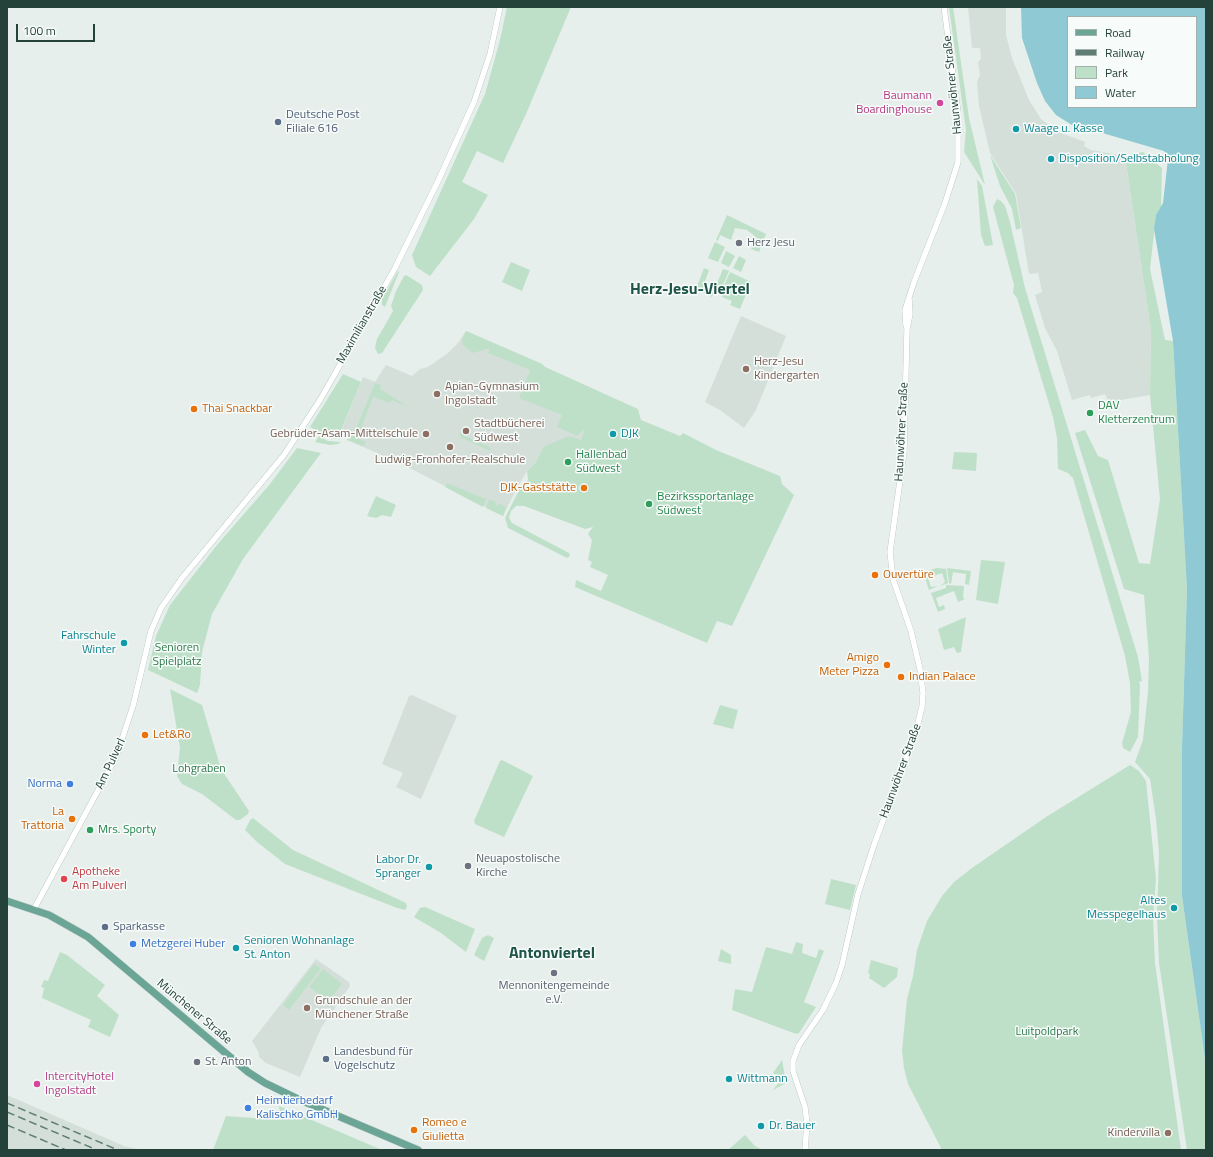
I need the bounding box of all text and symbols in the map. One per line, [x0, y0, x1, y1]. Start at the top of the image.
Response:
scale bar [18, 16, 97, 42]
legend [1067, 16, 1197, 108]
text: 100 m [23, 21, 56, 40]
text: Road [1105, 23, 1131, 42]
street label: Haunwöhrer Straße [941, 35, 965, 135]
text: Railway [1105, 43, 1145, 62]
text: Park [1105, 63, 1128, 82]
text: Water [1105, 83, 1136, 102]
place label: Baumann Boardinghouse [856, 89, 932, 117]
marker: Baumann Boardinghouse [935, 98, 945, 108]
place label: Deutsche Post Filiale 616 [286, 108, 360, 136]
marker: Deutsche Post Filiale 616 [273, 117, 283, 127]
place label: Waage u. Kasse [1024, 122, 1103, 136]
marker: Waage u. Kasse [1011, 124, 1021, 134]
place label: Disposition/Selbstabholung [1059, 152, 1199, 166]
marker: Disposition/Selbstabholung [1046, 154, 1056, 164]
place label: Herz Jesu [747, 236, 795, 250]
marker: Herz Jesu [734, 238, 744, 248]
district label: Herz-Jesu-Viertel [630, 280, 750, 300]
street label: Maximilianstraße [334, 283, 390, 367]
place label: Herz-Jesu Kindergarten [754, 355, 819, 383]
marker: Herz-Jesu Kindergarten [741, 364, 751, 374]
place label: Apian-Gymnasium Ingolstadt [445, 380, 539, 408]
street label: Haunwöhrer Straße [892, 382, 912, 482]
marker: Apian-Gymnasium Ingolstadt [432, 389, 442, 399]
place label: DAV Kletterzentrum [1098, 399, 1175, 427]
place label: Thai Snackbar [202, 402, 272, 416]
marker: Thai Snackbar [189, 404, 199, 414]
marker: DAV Kletterzentrum [1085, 408, 1095, 418]
place label: Stadtbücherei Südwest [474, 417, 544, 445]
marker: Stadtbücherei Südwest [461, 426, 471, 436]
place label: Gebrüder-Asam-Mittelschule [270, 427, 418, 441]
place label: DJK [621, 427, 639, 441]
marker: Gebrüder-Asam-Mittelschule [421, 429, 431, 439]
marker: DJK [608, 429, 618, 439]
marker: Ludwig-Fronhofer-Realschule [445, 442, 455, 452]
place label: Hallenbad Südwest [576, 448, 627, 476]
place label: Ludwig-Fronhofer-Realschule [375, 453, 525, 467]
marker: Hallenbad Südwest [563, 457, 573, 467]
place label: DJK-Gaststätte [500, 481, 576, 495]
marker: DJK-Gaststätte [579, 483, 589, 493]
place label: Bezirkssportanlage Südwest [657, 490, 754, 518]
marker: Bezirkssportanlage Südwest [644, 499, 654, 509]
place label: Ouvertüre [883, 568, 934, 582]
marker: Ouvertüre [870, 570, 880, 580]
place label: Fahrschule Winter [61, 629, 116, 657]
marker: Fahrschule Winter [119, 638, 129, 648]
park label: Senioren Spielplatz [152, 641, 202, 669]
place label: Amigo Meter Pizza [819, 651, 879, 679]
marker: Amigo Meter Pizza [882, 660, 892, 670]
place label: Indian Palace [909, 670, 976, 684]
marker: Indian Palace [896, 672, 906, 682]
street label: Haunwöhrer Straße [877, 722, 925, 820]
place label: Let&Ro [153, 728, 191, 742]
marker: Let&Ro [140, 730, 150, 740]
street label: Am Pulverl [93, 736, 129, 792]
park label: Lohgraben [172, 762, 226, 776]
place label: Norma [27, 777, 62, 791]
marker: Norma [65, 779, 75, 789]
place label: La Trattoria [21, 805, 64, 833]
marker: La Trattoria [67, 814, 77, 824]
place label: Mrs. Sporty [98, 823, 156, 837]
marker: Mrs. Sporty [85, 825, 95, 835]
place label: Neuapostolische Kirche [476, 852, 560, 880]
place label: Labor Dr. Spranger [375, 853, 421, 881]
marker: Neuapostolische Kirche [463, 861, 473, 871]
marker: Labor Dr. Spranger [424, 862, 434, 872]
place label: Apotheke Am Pulverl [72, 865, 127, 893]
marker: Apotheke Am Pulverl [59, 874, 69, 884]
place label: Altes Messpegelhaus [1087, 894, 1166, 922]
marker: Altes Messpegelhaus [1169, 903, 1179, 913]
place label: Sparkasse [113, 920, 165, 934]
marker: Sparkasse [100, 922, 110, 932]
place label: Senioren Wohnanlage St. Anton [244, 934, 354, 962]
place label: Metzgerei Huber [141, 937, 225, 951]
marker: Metzgerei Huber [128, 939, 138, 949]
marker: Senioren Wohnanlage St. Anton [231, 943, 241, 953]
district label: Antonviertel [509, 944, 595, 964]
marker: Mennonitengemeinde e.V. [549, 968, 559, 978]
street label: Münchener Straße [154, 976, 234, 1048]
place label: Mennonitengemeinde e.V. [499, 979, 609, 1007]
place label: Grundschule an der Münchener Straße [315, 994, 412, 1022]
marker: Grundschule an der Münchener Straße [302, 1003, 312, 1013]
park label: Luitpoldpark [1016, 1025, 1078, 1039]
place label: Landesbund für Vogelschutz [334, 1045, 413, 1073]
marker: Landesbund für Vogelschutz [321, 1054, 331, 1064]
place label: St. Anton [205, 1055, 251, 1069]
marker: St. Anton [192, 1057, 202, 1067]
place label: IntercityHotel Ingolstadt [45, 1070, 114, 1098]
place label: Wittmann [737, 1072, 788, 1086]
marker: Wittmann [724, 1074, 734, 1084]
marker: IntercityHotel Ingolstadt [32, 1079, 42, 1089]
place label: Heimtierbedarf Kalischko GmbH [256, 1094, 338, 1122]
marker: Heimtierbedarf Kalischko GmbH [243, 1103, 253, 1113]
place label: Romeo e Giulietta [422, 1116, 467, 1144]
place label: Dr. Bauer [769, 1119, 815, 1133]
marker: Dr. Bauer [756, 1121, 766, 1131]
marker: Romeo e Giulietta [409, 1125, 419, 1135]
place label: Kindervilla [1108, 1126, 1160, 1140]
marker: Kindervilla [1163, 1128, 1173, 1138]

